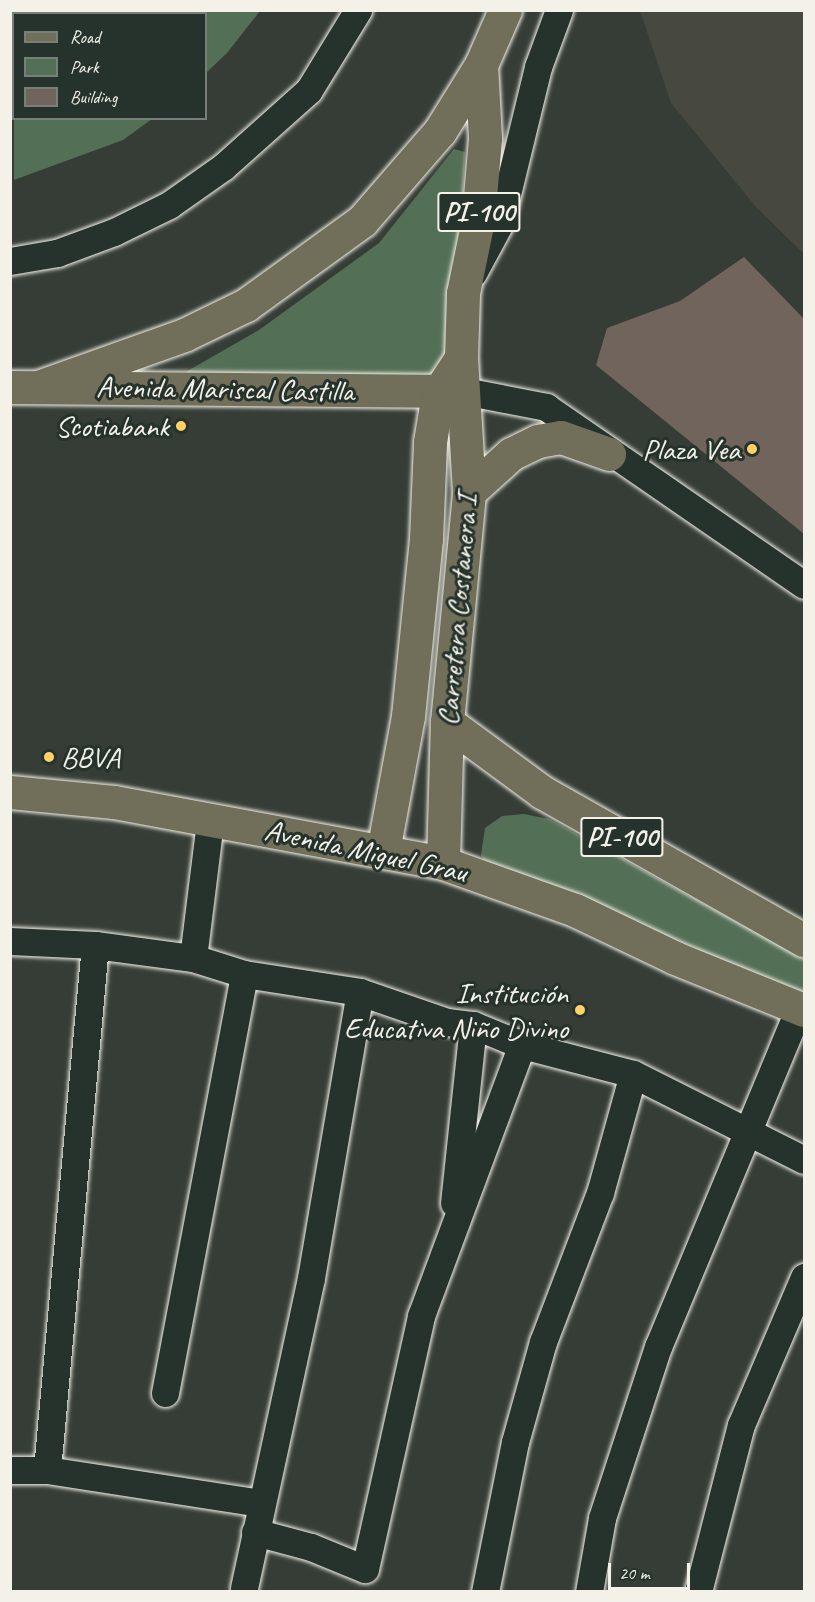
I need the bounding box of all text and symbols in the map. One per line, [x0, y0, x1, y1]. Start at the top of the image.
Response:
legend [12, 12, 207, 120]
text: Road [70, 26, 100, 48]
text: Park [70, 56, 99, 78]
text: Building [70, 86, 117, 108]
road number: PI-100 [437, 187, 521, 237]
street label: Avenida Mariscal Castilla [96, 369, 354, 409]
place label: Scotiabank [55, 408, 169, 444]
marker: Scotiabank [174, 419, 188, 433]
place label: Plaza Vea [643, 431, 740, 467]
marker: Plaza Vea [745, 442, 759, 456]
street label: Carretera Costanera I [429, 493, 485, 727]
place label: BBVA [61, 739, 120, 775]
marker: BBVA [42, 750, 56, 764]
street label: Avenida Miguel Grau [262, 812, 470, 890]
road number: PI-100 [580, 812, 664, 862]
place label: Institución Educativa Niño Divino [343, 975, 568, 1046]
marker: Institución Educativa Niño Divino [573, 1003, 587, 1017]
scale bar [611, 1551, 694, 1589]
text: 20 m [619, 1562, 650, 1584]

